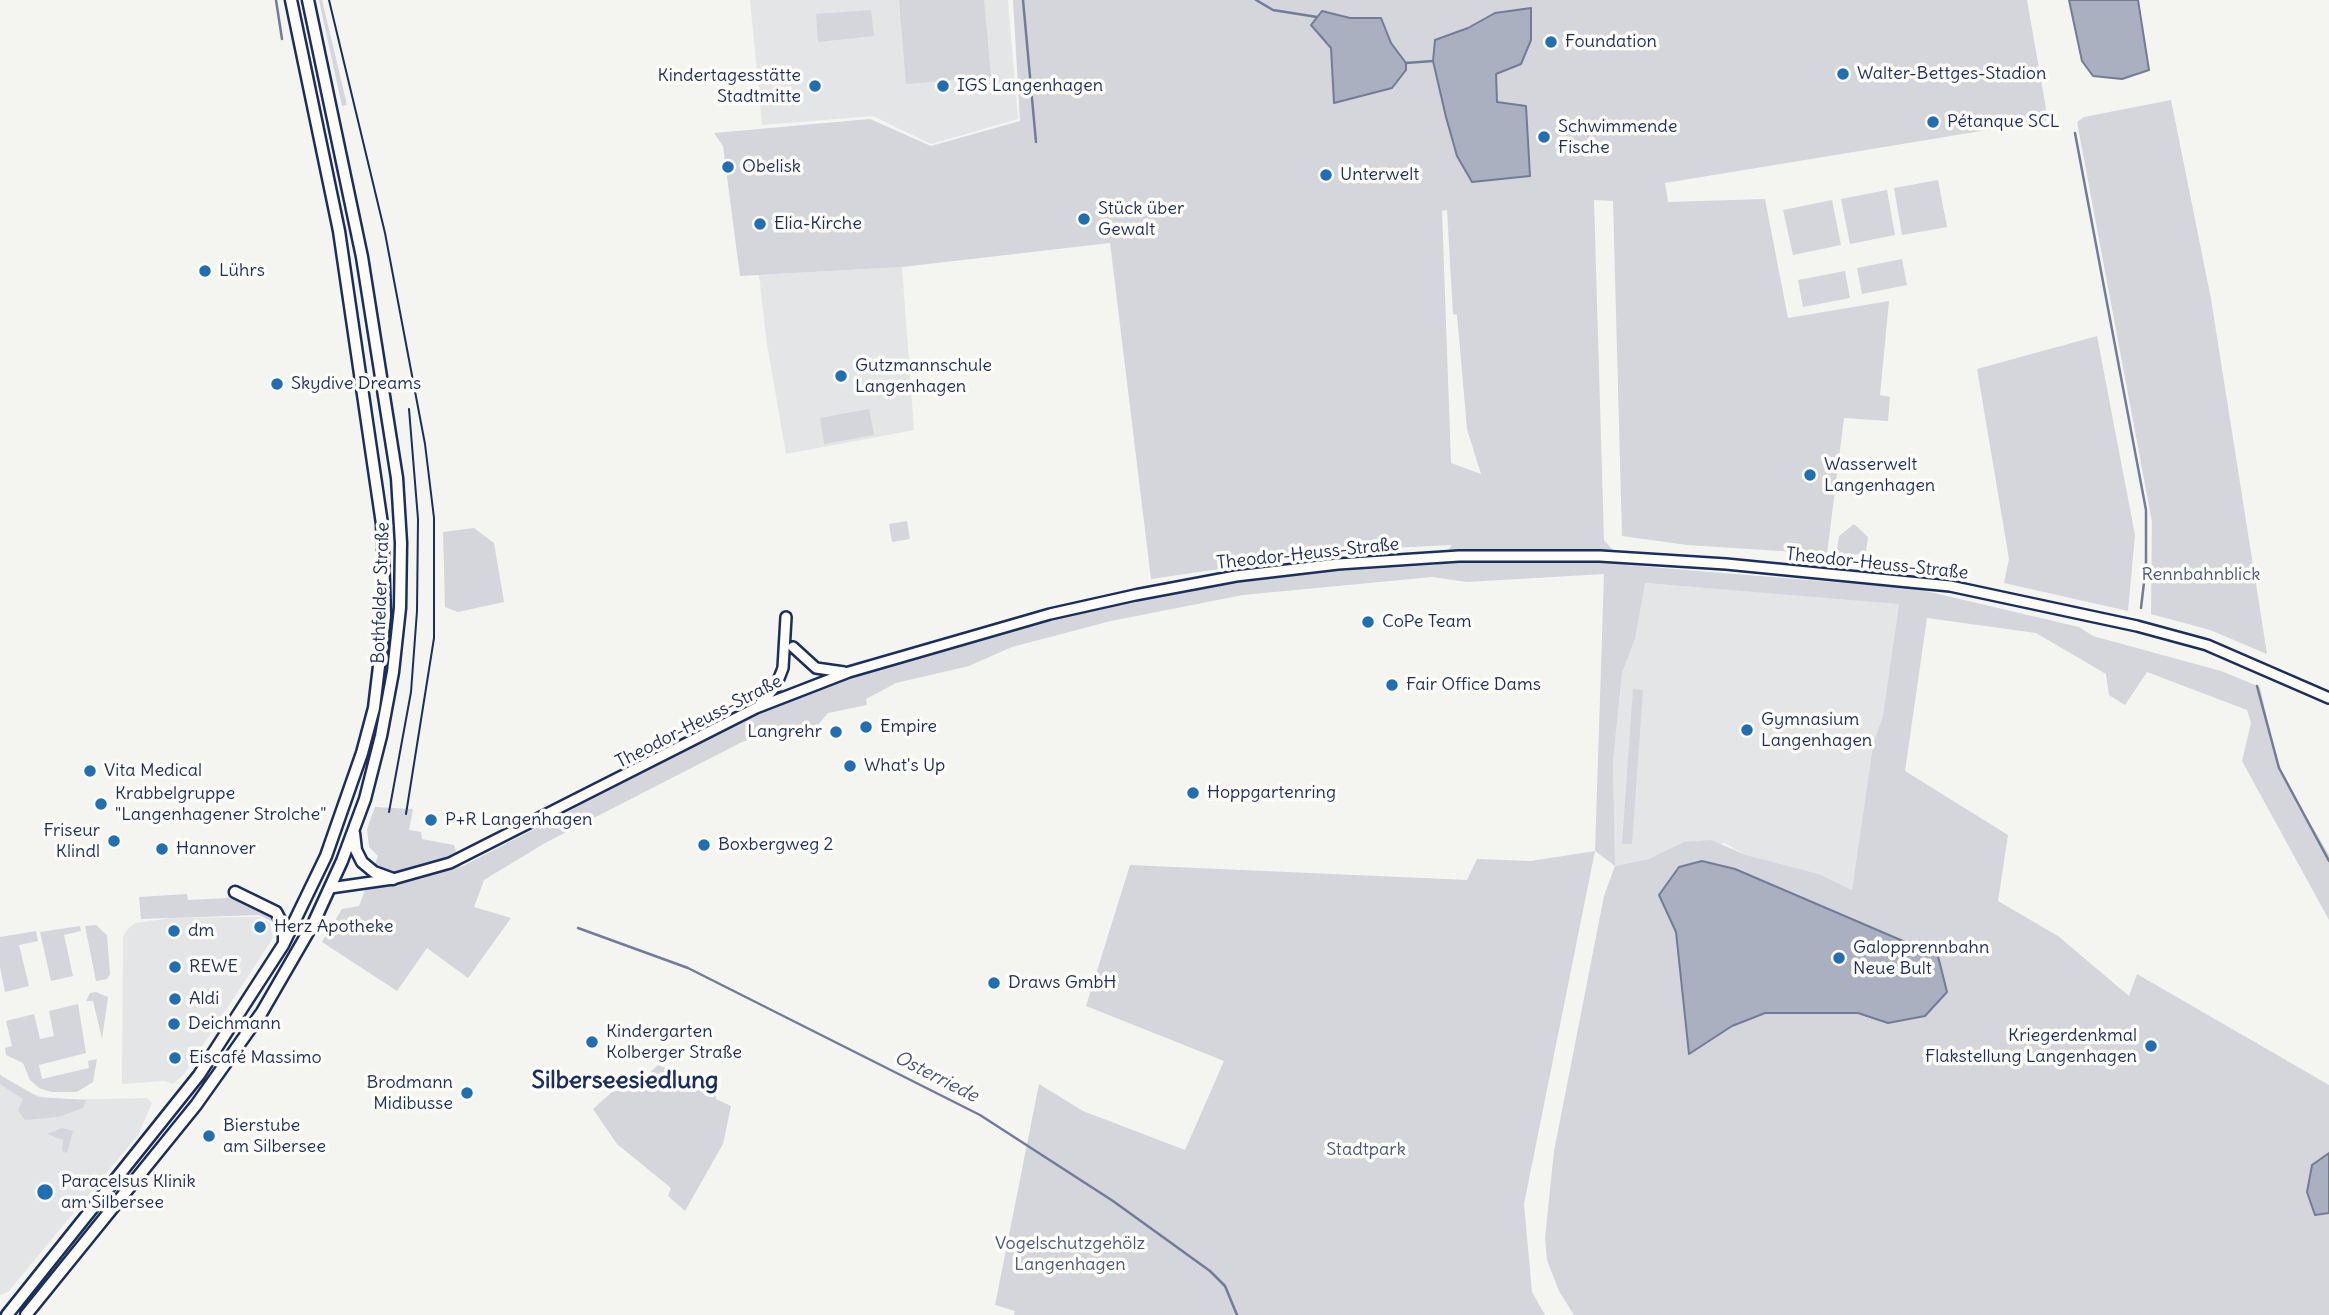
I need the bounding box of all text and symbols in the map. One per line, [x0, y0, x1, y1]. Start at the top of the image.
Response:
place label: Foundation [1565, 31, 1657, 53]
marker: Foundation [1543, 34, 1559, 50]
place label: Walter-Bettges-Stadion [1857, 63, 2046, 85]
place label: Kindertagesstätte Stadtmitte [658, 65, 801, 108]
marker: Walter-Bettges-Stadion [1835, 66, 1851, 82]
place label: IGS Langenhagen [957, 75, 1103, 97]
marker: Kindertagesstätte Stadtmitte [807, 78, 823, 94]
marker: IGS Langenhagen [935, 78, 951, 94]
place label: Pétanque SCL [1947, 111, 2060, 133]
marker: Pétanque SCL [1925, 114, 1941, 130]
place label: Schwimmende Fische [1558, 116, 1678, 158]
marker: Schwimmende Fische [1536, 129, 1552, 145]
place label: Obelisk [742, 156, 801, 178]
marker: Obelisk [720, 159, 736, 175]
place label: Unterwelt [1340, 164, 1419, 186]
marker: Unterwelt [1318, 167, 1334, 183]
place label: Stück über Gewalt [1098, 198, 1184, 241]
marker: Stück über Gewalt [1076, 211, 1092, 227]
place label: Elia-Kirche [774, 213, 862, 235]
marker: Elia-Kirche [752, 216, 768, 232]
place label: Lührs [219, 260, 265, 282]
marker: Lührs [197, 263, 213, 279]
place label: Gutzmannschule Langenhagen [855, 355, 992, 398]
marker: Gutzmannschule Langenhagen [833, 368, 849, 384]
place label: Skydive Dreams [291, 373, 421, 395]
marker: Skydive Dreams [269, 376, 285, 392]
place label: Wasserwelt Langenhagen [1824, 454, 1935, 496]
marker: Wasserwelt Langenhagen [1802, 467, 1818, 483]
street label: Bothfelder Straße [368, 522, 394, 664]
street label: Theodor-Heuss-Straße [1216, 534, 1400, 574]
street label: Theodor-Heuss-Straße [1785, 544, 1969, 584]
park label: Rennbahnblick [2142, 564, 2260, 586]
place label: CoPe Team [1382, 611, 1472, 633]
marker: CoPe Team [1360, 614, 1376, 630]
street label: Theodor-Heuss-Straße [612, 671, 786, 773]
place label: Fair Office Dams [1406, 674, 1541, 696]
marker: Fair Office Dams [1384, 677, 1400, 693]
place label: Gymnasium Langenhagen [1761, 709, 1872, 752]
place label: Empire [880, 716, 937, 738]
marker: Empire [858, 719, 874, 735]
place label: Langrehr [747, 721, 822, 743]
marker: Gymnasium Langenhagen [1739, 722, 1755, 738]
marker: Langrehr [828, 724, 844, 740]
place label: What's Up [864, 755, 945, 777]
marker: What's Up [842, 758, 858, 774]
place label: Vita Medical [104, 760, 202, 782]
marker: Vita Medical [82, 763, 98, 779]
place label: Hoppgartenring [1207, 782, 1336, 804]
place label: Krabbelgruppe "Langenhagener Strolche" [115, 783, 326, 826]
marker: Hoppgartenring [1185, 785, 1201, 801]
marker: Krabbelgruppe "Langenhagener Strolche" [93, 796, 109, 812]
place label: P+R Langenhagen [445, 809, 592, 831]
marker: P+R Langenhagen [423, 812, 439, 828]
place label: Friseur Klindl [43, 820, 100, 862]
marker: Friseur Klindl [106, 833, 122, 849]
place label: Boxbergweg 2 [718, 834, 833, 856]
marker: Boxbergweg 2 [696, 837, 712, 853]
place label: Hannover [176, 838, 256, 860]
marker: Hannover [154, 841, 170, 857]
place label: Herz Apotheke [274, 916, 393, 938]
marker: Herz Apotheke [252, 919, 268, 935]
place label: dm [188, 920, 214, 942]
marker: dm [166, 923, 182, 939]
place label: Galopprennbahn Neue Bult [1853, 937, 1989, 979]
marker: Galopprennbahn Neue Bult [1831, 950, 1847, 966]
place label: REWE [189, 956, 238, 978]
marker: REWE [167, 959, 183, 975]
place label: Draws GmbH [1008, 972, 1116, 994]
marker: Draws GmbH [986, 975, 1002, 991]
place label: Aldi [189, 988, 219, 1010]
marker: Aldi [167, 991, 183, 1007]
place label: Deichmann [188, 1013, 281, 1035]
marker: Deichmann [166, 1016, 182, 1032]
place label: Kindergarten Kolberger Straße [606, 1021, 742, 1064]
place label: Kriegerdenkmal Flakstellung Langenhagen [1925, 1025, 2137, 1068]
marker: Kindergarten Kolberger Straße [584, 1034, 600, 1050]
marker: Kriegerdenkmal Flakstellung Langenhagen [2143, 1038, 2159, 1054]
water label: Osterriede [890, 1046, 982, 1108]
place label: Eiscafé Massimo [189, 1047, 322, 1069]
marker: Eiscafé Massimo [167, 1050, 183, 1066]
district label: Silberseesiedlung [532, 1067, 718, 1095]
place label: Brodmann Midibusse [366, 1072, 453, 1114]
marker: Brodmann Midibusse [459, 1085, 475, 1101]
place label: Bierstube am Silbersee [223, 1115, 326, 1158]
marker: Bierstube am Silbersee [201, 1128, 217, 1144]
park label: Stadtpark [1326, 1139, 1406, 1161]
place label: Paracelsus Klinik am Silbersee [61, 1171, 196, 1214]
marker: Paracelsus Klinik am Silbersee [35, 1182, 55, 1202]
park label: Vogelschutzgehölz Langenhagen [995, 1233, 1145, 1276]

